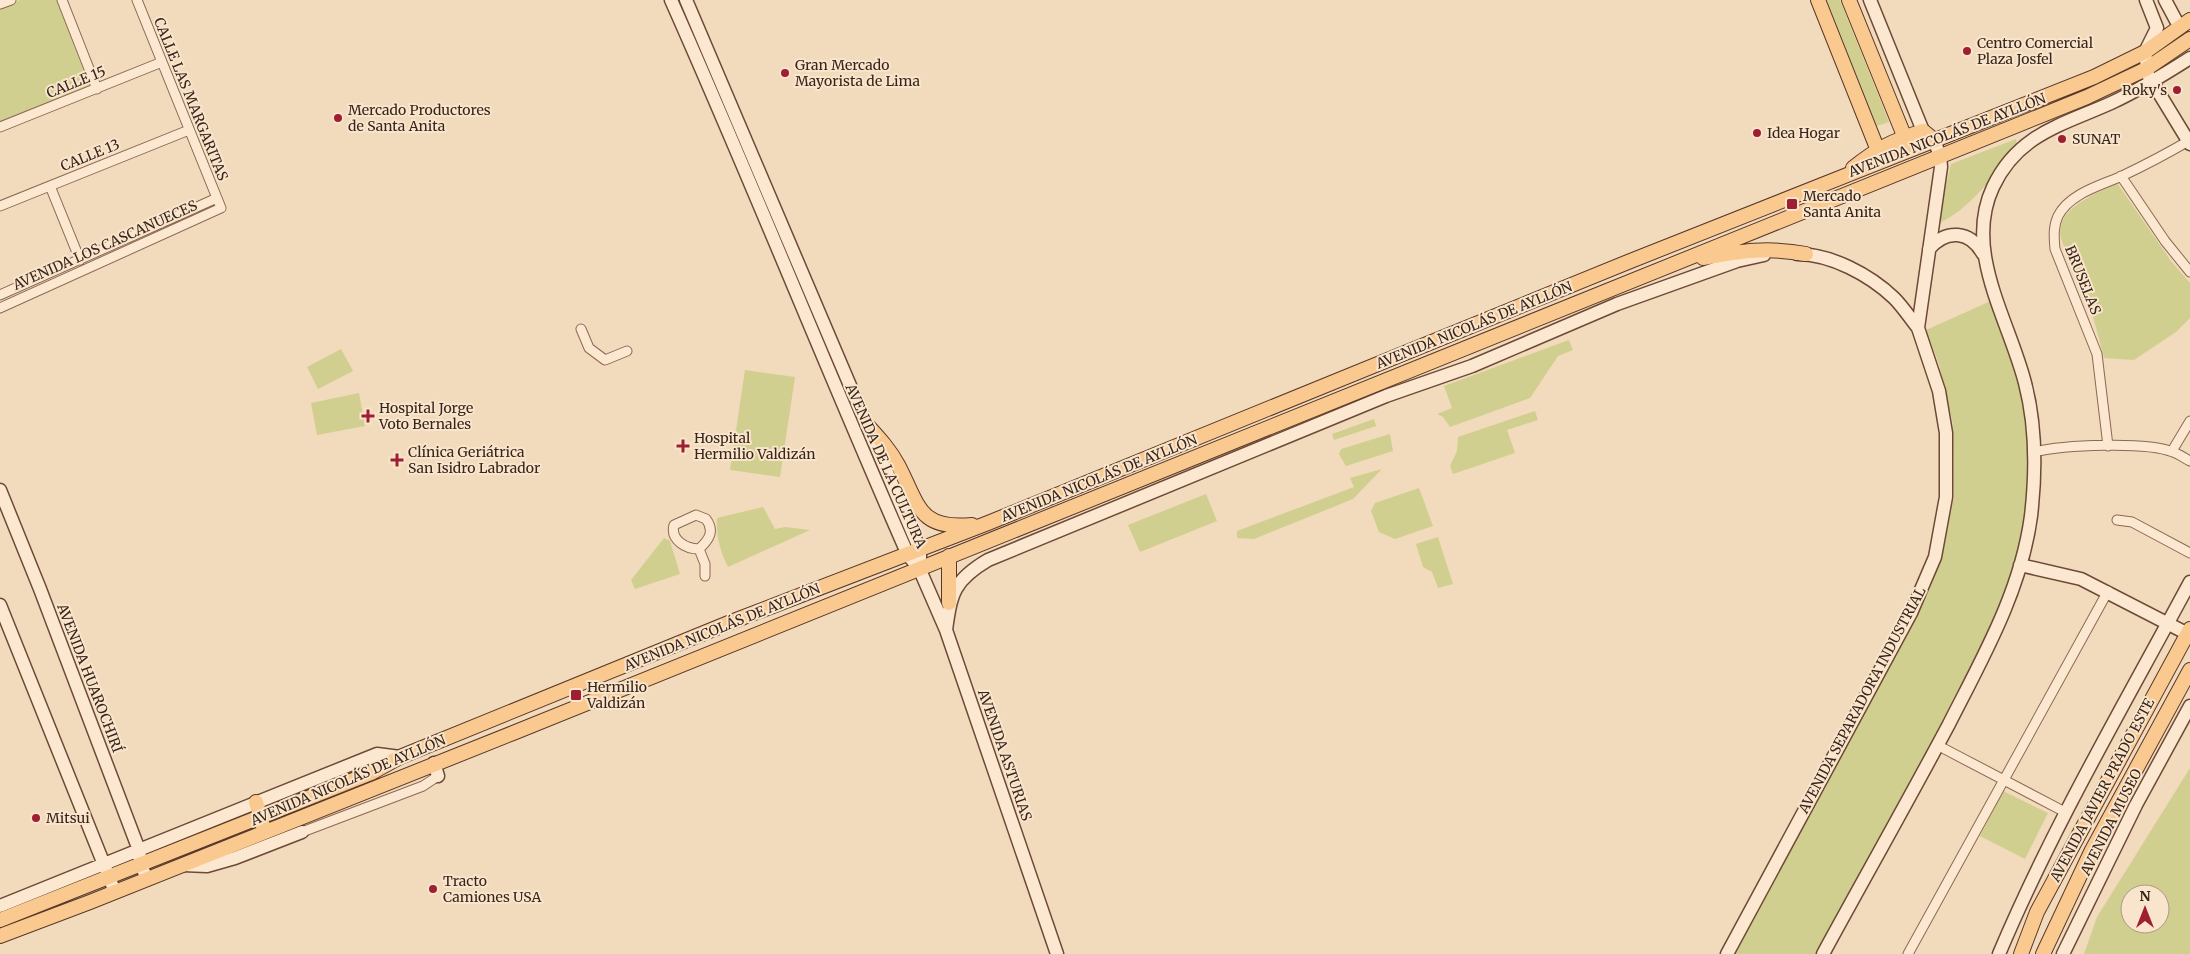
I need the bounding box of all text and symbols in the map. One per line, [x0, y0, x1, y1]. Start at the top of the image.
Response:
street label: CALLE LAS MARGARITAS [150, 15, 232, 183]
place label: Centro Comercial Plaza Josfel [1977, 34, 2094, 68]
marker: Centro Comercial Plaza Josfel [1961, 45, 1973, 57]
place label: Gran Mercado Mayorista de Lima [795, 56, 921, 90]
street label: CALLE 15 [44, 62, 108, 102]
marker: Gran Mercado Mayorista de Lima [779, 67, 791, 79]
place label: Roky's [2122, 81, 2167, 99]
marker: Roky's [2171, 84, 2183, 96]
street label: AVENIDA NICOLÁS DE AYLLÓN [1845, 89, 2048, 181]
place label: Mercado Productores de Santa Anita [348, 101, 491, 135]
marker: Mercado Productores de Santa Anita [332, 112, 344, 124]
place label: Idea Hogar [1767, 124, 1840, 142]
marker: Idea Hogar [1751, 127, 1763, 139]
place label: SUNAT [2072, 130, 2120, 148]
marker: SUNAT [2056, 133, 2068, 145]
street label: CALLE 13 [58, 135, 122, 175]
place label: Mercado Santa Anita [1803, 187, 1882, 221]
street label: AVENIDA LOS CASCANUECES [9, 196, 200, 294]
marker: Mercado Santa Anita [1785, 197, 1799, 211]
street label: BRUSELAS [2061, 243, 2105, 317]
street label: AVENIDA NICOLÁS DE AYLLÓN [1372, 277, 1575, 373]
street label: AVENIDA DE LA CULTURA [841, 380, 931, 551]
place label: Hospital Jorge Voto Bernales [378, 399, 473, 433]
marker: Hospital Jorge Voto Bernales [361, 409, 375, 423]
place label: Hospital Hermilio Valdizán [694, 429, 816, 463]
street label: AVENIDA NICOLÁS DE AYLLÓN [997, 430, 1200, 526]
marker: Hospital Hermilio Valdizán [676, 439, 690, 453]
place label: Clínica Geriátrica San Isidro Labrador [408, 443, 540, 477]
marker: Clínica Geriátrica San Isidro Labrador [390, 453, 404, 467]
street label: AVENIDA NICOLÁS DE AYLLÓN [620, 579, 823, 675]
street label: AVENIDA SEPARADORA INDUSTRIAL [1794, 583, 1930, 817]
street label: AVENIDA HUAROCHIRÍ [53, 600, 127, 755]
place label: Hermilio Valdizán [586, 678, 647, 712]
street label: AVENIDA ASTURIAS [974, 686, 1036, 823]
marker: Hermilio Valdizán [569, 688, 583, 702]
street label: AVENIDA JAVIER PRADO ESTE [2045, 695, 2158, 886]
street label: AVENIDA NICOLÁS DE AYLLÓN [247, 731, 448, 830]
street label: AVENIDA MUSEO [2076, 766, 2146, 879]
place label: Mitsui [46, 809, 90, 827]
marker: Mitsui [30, 812, 42, 824]
place label: Tracto Camiones USA [443, 872, 541, 906]
marker: Tracto Camiones USA [427, 883, 439, 895]
north arrow [2120, 884, 2170, 934]
text: N [2139, 887, 2151, 905]

